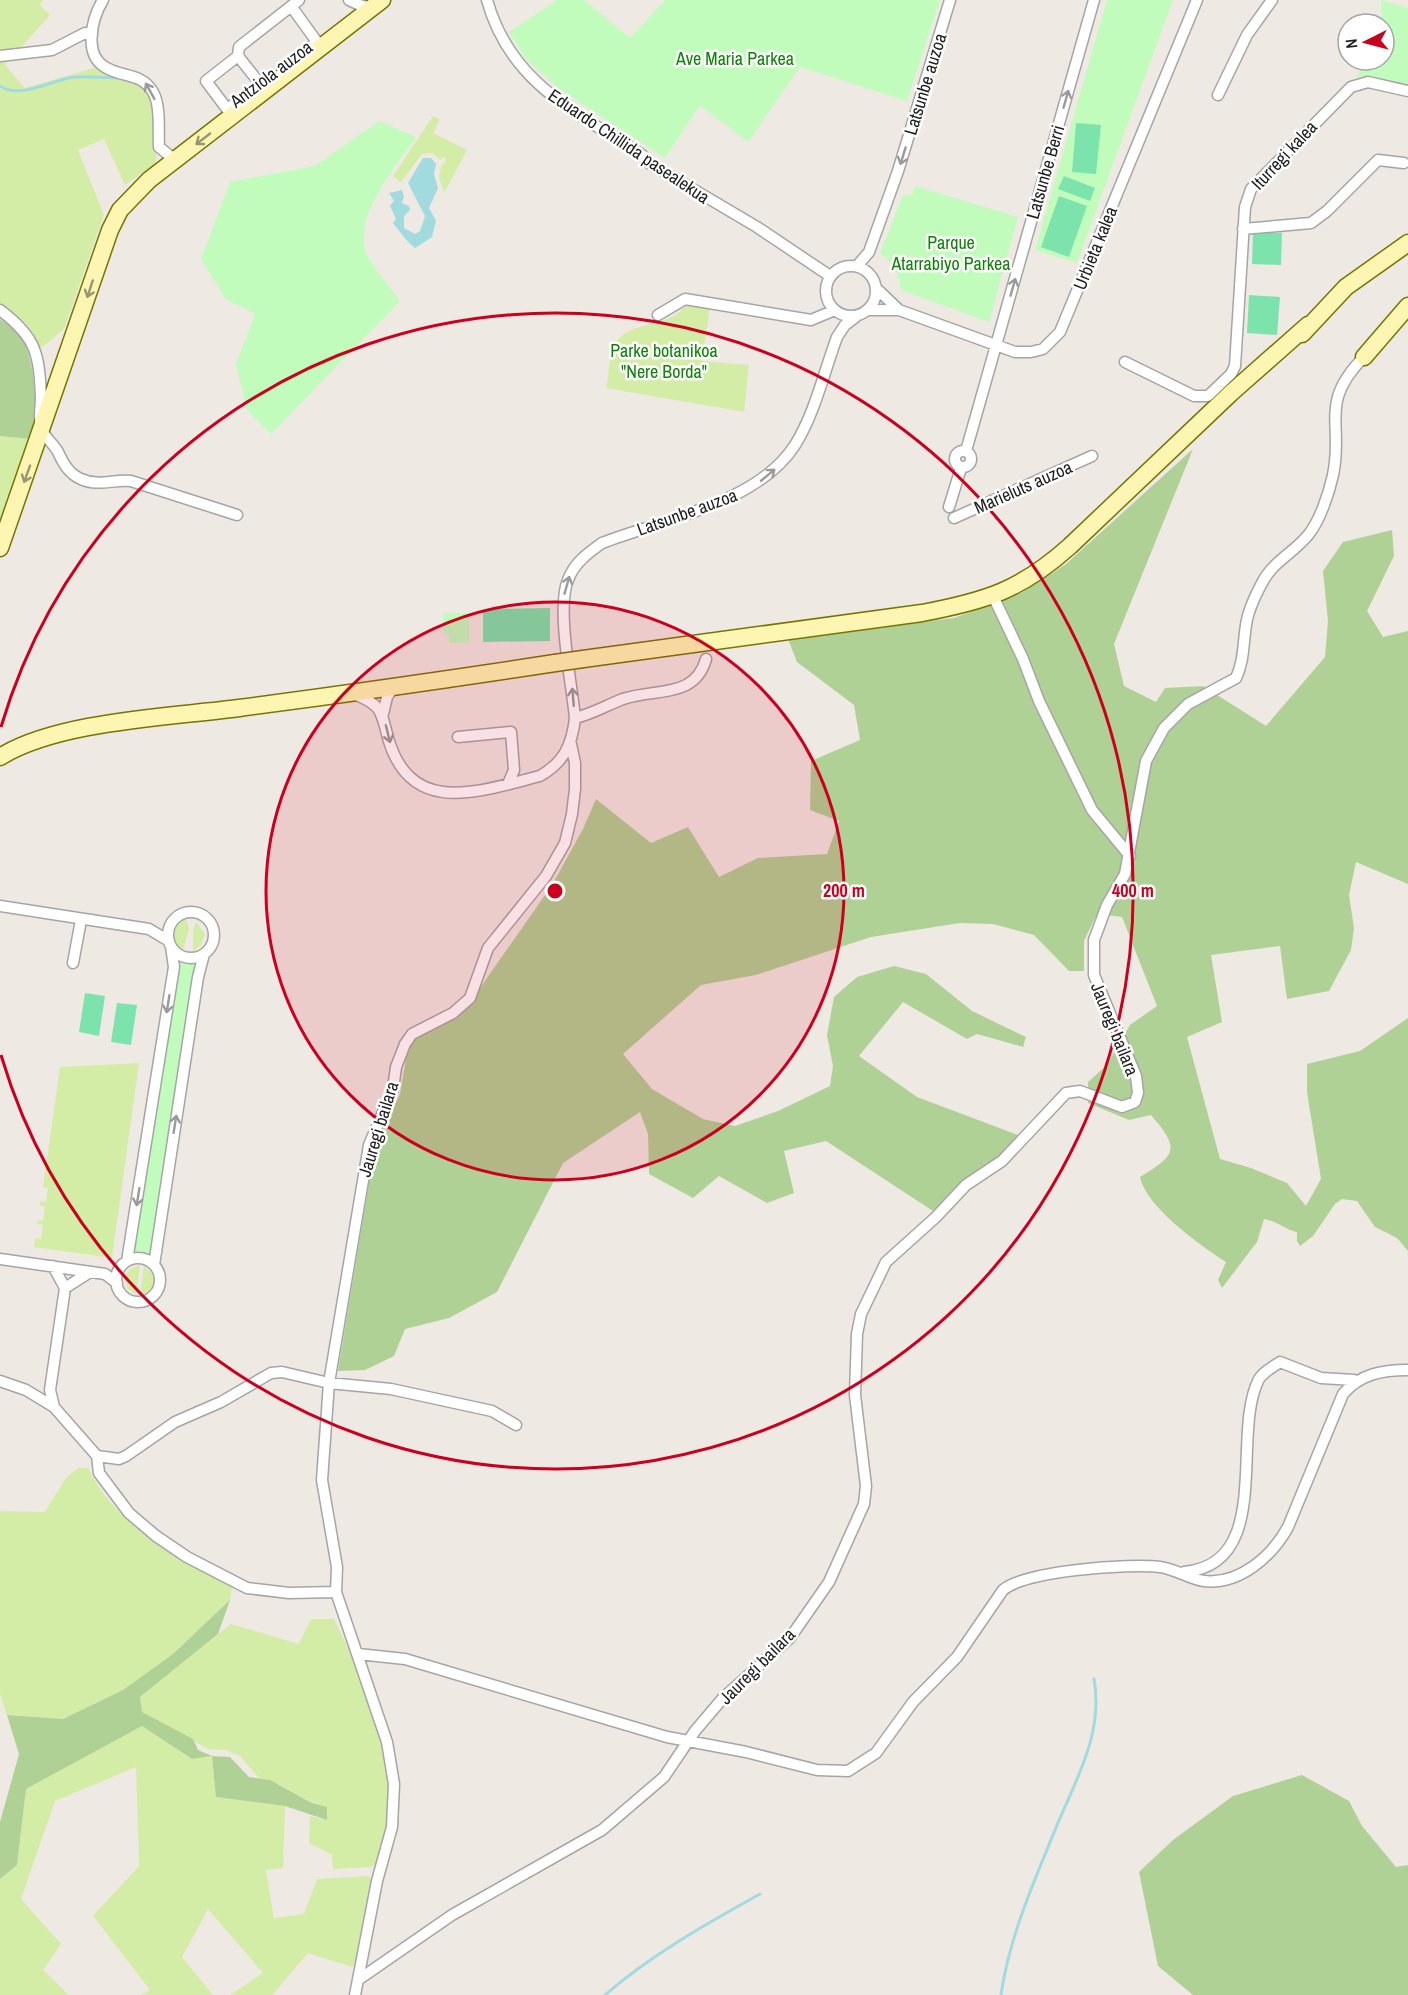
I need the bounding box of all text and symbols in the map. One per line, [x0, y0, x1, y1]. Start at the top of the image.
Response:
north arrow [1336, 12, 1396, 72]
street label: Latsunbe auzoa [898, 30, 952, 138]
street label: Antziola auzoa [224, 35, 318, 114]
text: N [1340, 38, 1363, 49]
park label: Ave Maria Parkea [675, 46, 794, 71]
one-way arrow [144, 83, 156, 100]
street label: Eduardo Chillida pasealekua [543, 83, 715, 209]
one-way arrow [1060, 90, 1072, 109]
street label: Iturregi kalea [1245, 115, 1323, 195]
street label: Latsunbe Berri [1020, 122, 1070, 222]
one-way arrow [196, 132, 212, 145]
one-way arrow [896, 146, 907, 165]
street label: Urbieta kalea [1067, 203, 1123, 293]
park label: Parque Atarrabiyo Parkea [891, 230, 1010, 276]
one-way arrow [1008, 278, 1019, 297]
one-way arrow [84, 279, 95, 298]
park label: Parke botanikoa "Nere Borda" [610, 338, 718, 384]
street label: Marieluts auzoa [970, 454, 1076, 520]
one-way arrow [20, 464, 31, 483]
one-way arrow [760, 468, 776, 481]
street label: Latsunbe auzoa [633, 482, 741, 542]
one-way arrow [562, 576, 573, 595]
one-way arrow [567, 688, 578, 708]
one-way arrow [382, 724, 394, 743]
text: 200 m [823, 878, 865, 903]
text: 400 m [1112, 878, 1154, 903]
centre of rings [545, 881, 565, 901]
street label: Jauregi bailara [1085, 979, 1145, 1079]
one-way arrow [162, 994, 173, 1014]
street label: Jauregi bailara [352, 1078, 404, 1180]
one-way arrow [169, 1115, 180, 1135]
one-way arrow [133, 1187, 144, 1206]
street label: Jauregi bailara [713, 1622, 801, 1710]

